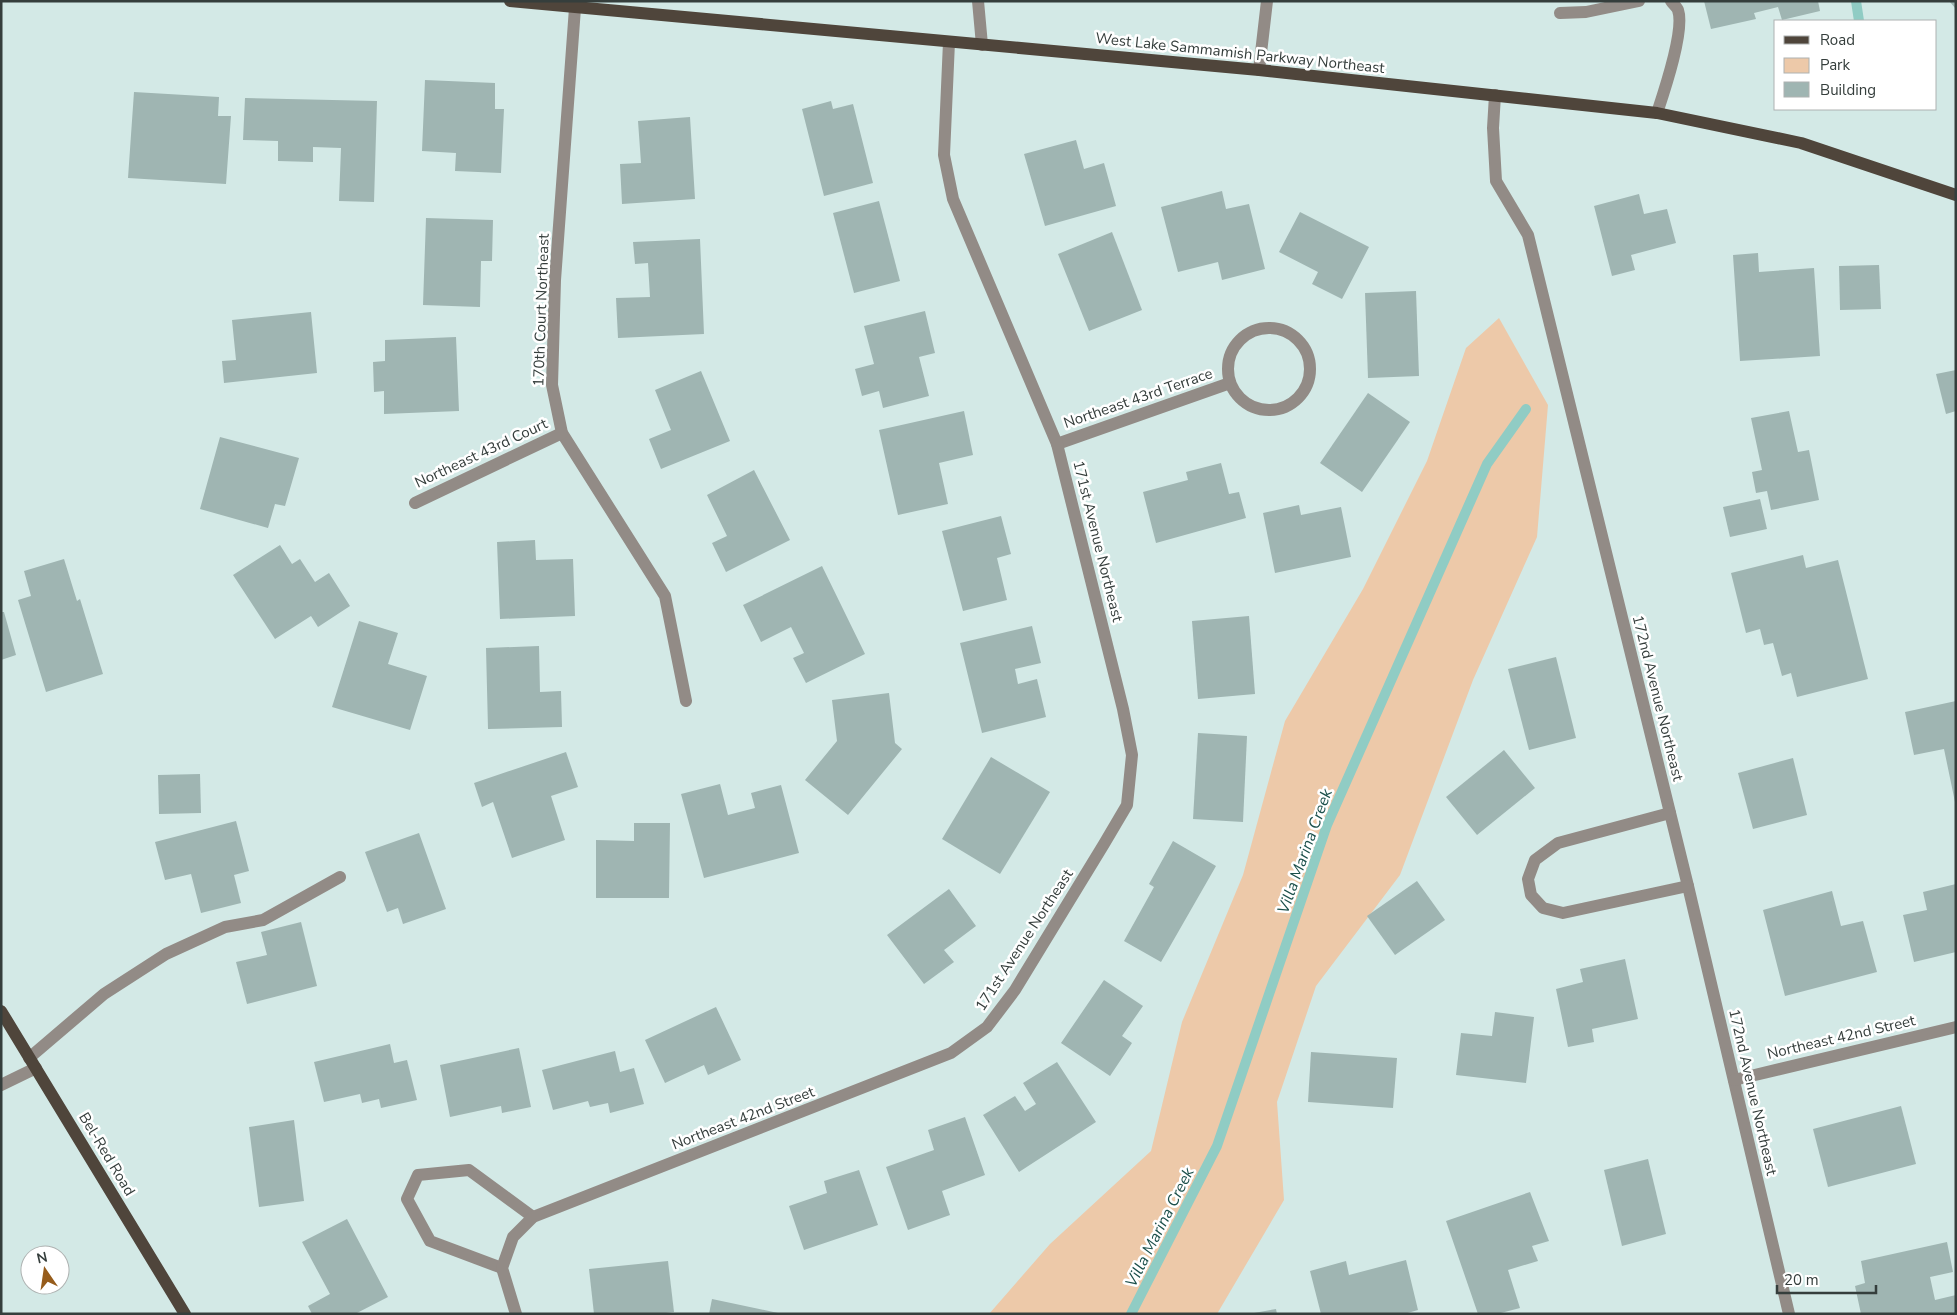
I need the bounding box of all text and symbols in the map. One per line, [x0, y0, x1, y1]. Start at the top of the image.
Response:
legend [1774, 20, 1937, 110]
street label: West Lake Sammamish Parkway Northeast [1094, 28, 1386, 78]
text: Road [1820, 30, 1855, 50]
text: Park [1820, 55, 1850, 75]
text: Building [1820, 80, 1876, 100]
street label: 170th Court Northeast [528, 232, 554, 387]
street label: Northeast 43rd Terrace [1061, 363, 1215, 433]
street label: Northeast 43rd Court [411, 413, 551, 493]
street label: 171st Avenue Northeast [1068, 458, 1128, 624]
street label: 172nd Avenue Northeast [1628, 613, 1688, 784]
water label: Villa Marina Creek [1272, 785, 1338, 917]
street label: 171st Avenue Northeast [971, 865, 1078, 1015]
street label: 172nd Avenue Northeast [1724, 1007, 1782, 1178]
street label: Northeast 42nd Street [1765, 1010, 1918, 1064]
street label: Northeast 42nd Street [669, 1081, 818, 1154]
street label: Bel-Red Road [74, 1108, 140, 1200]
water label: Villa Marina Creek [1120, 1163, 1200, 1291]
north arrow [20, 1245, 70, 1295]
text: N [35, 1247, 49, 1268]
scale bar [1777, 1262, 1876, 1294]
text: 20 m [1784, 1270, 1819, 1290]

